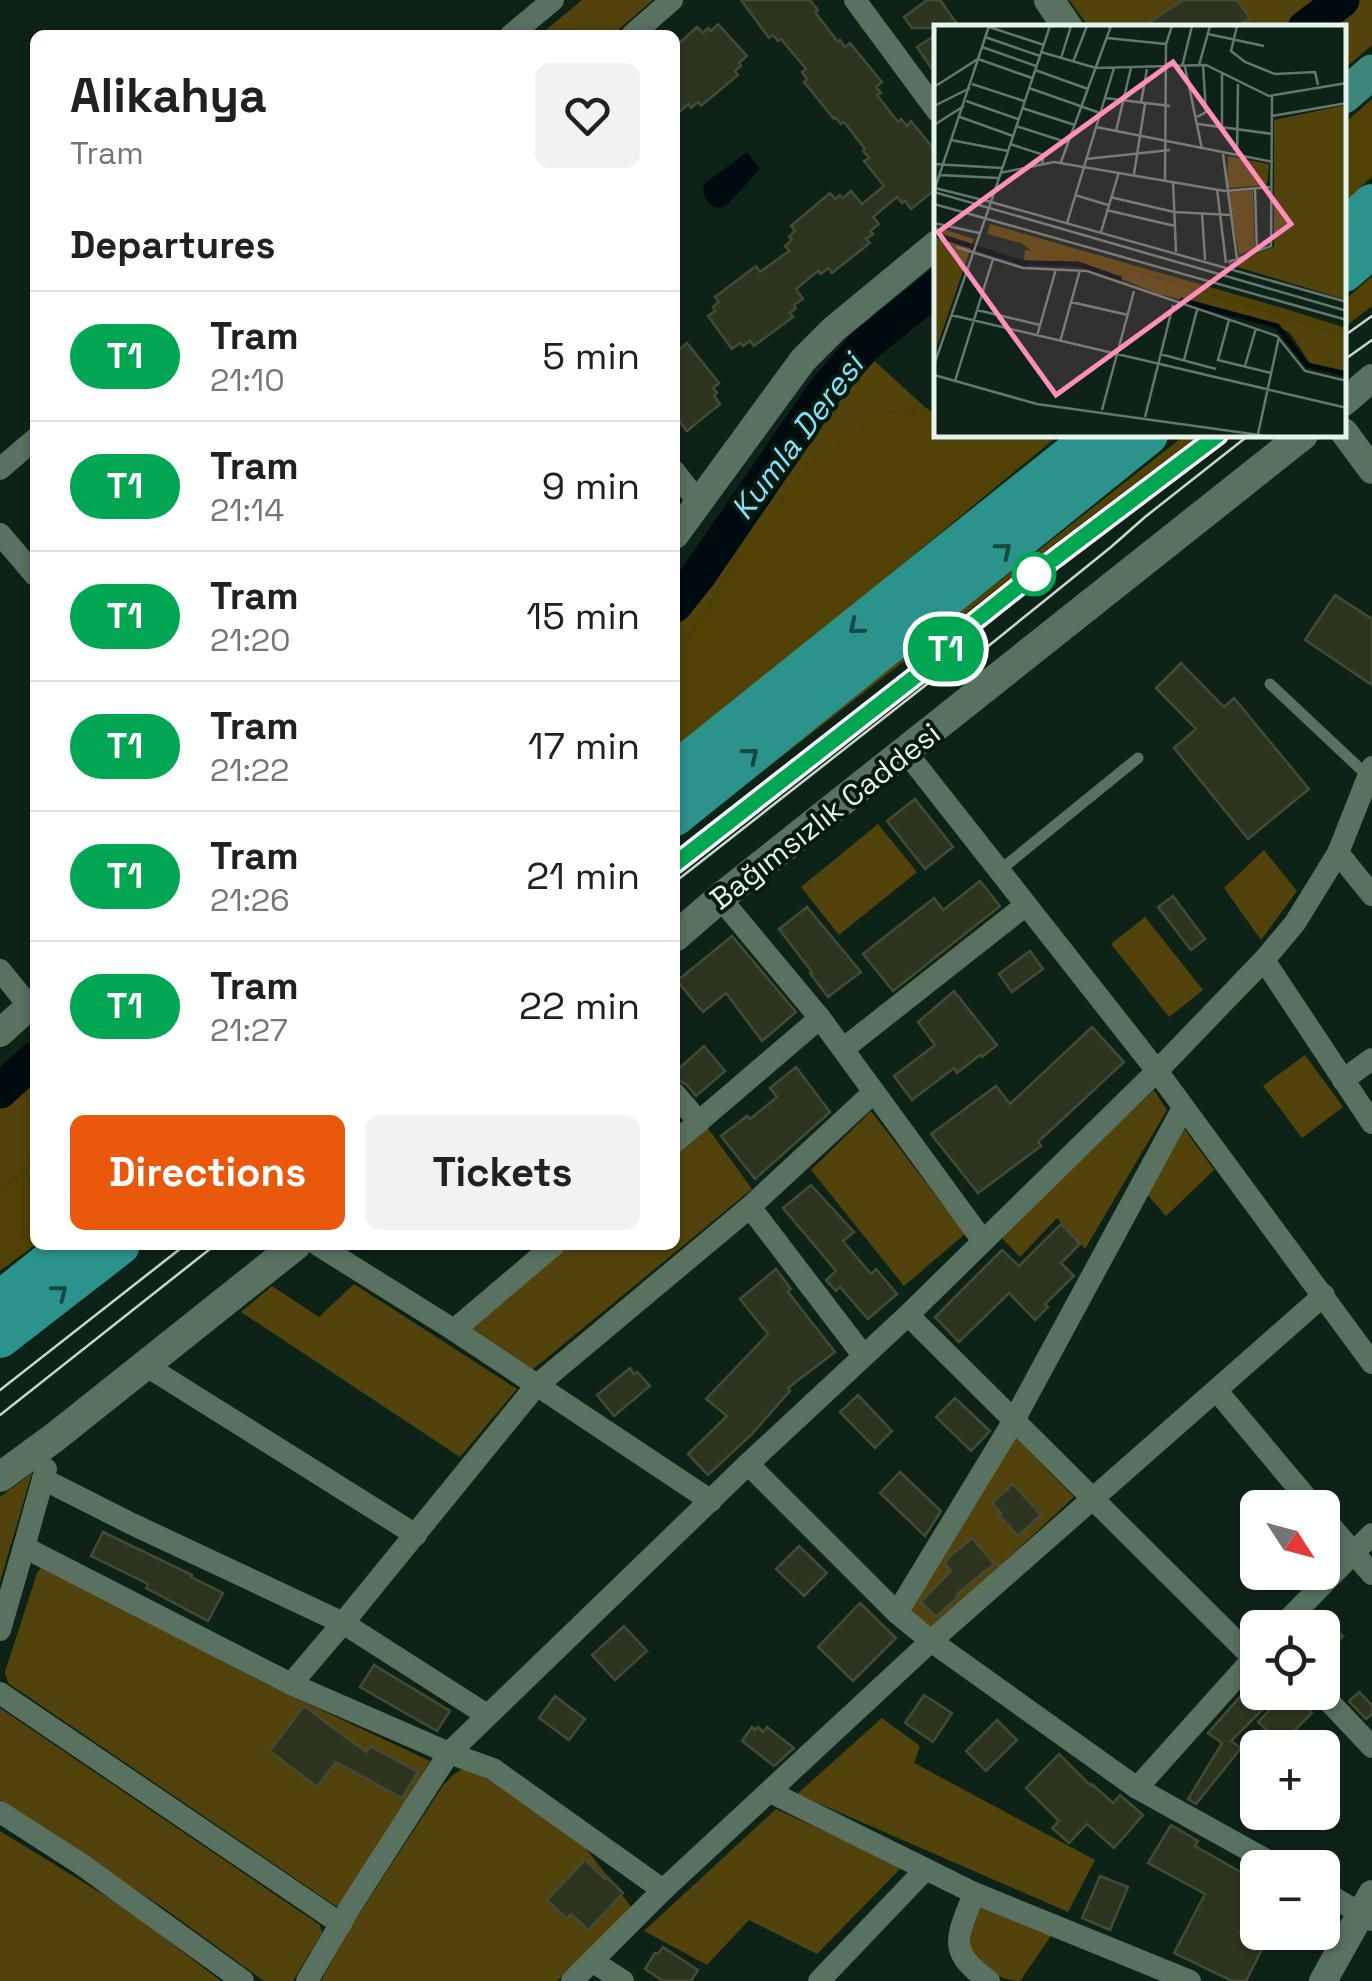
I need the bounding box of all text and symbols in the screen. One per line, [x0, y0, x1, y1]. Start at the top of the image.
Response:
inset map [934, 25, 1347, 438]
button: heart [535, 63, 640, 168]
text: Alikahya [70, 65, 267, 126]
text: Tram [70, 133, 144, 173]
text: Departures [70, 221, 275, 269]
text: Tram [210, 312, 299, 360]
text: 5 min [542, 332, 640, 380]
text: T1 [107, 334, 143, 378]
water label: Kumla Deresi [722, 343, 874, 527]
text: 21:10 [210, 360, 285, 400]
text: Tram [210, 442, 299, 490]
text: 9 min [542, 462, 640, 510]
text: T1 [107, 464, 143, 508]
text: 21:14 [210, 490, 284, 530]
one-way arrow [992, 545, 1010, 562]
unlabelled marker [1013, 553, 1055, 595]
text: Tram [210, 572, 299, 620]
text: 15 min [526, 592, 640, 640]
text: T1 [107, 594, 143, 638]
one-way arrow [849, 615, 867, 633]
line badge: T1 [901, 616, 991, 682]
text: 21:20 [210, 620, 291, 660]
text: T1 [928, 627, 964, 671]
text: Tram [210, 702, 299, 750]
street label: Bağımsızlık Caddesi [702, 714, 948, 918]
text: 17 min [528, 722, 640, 770]
text: T1 [107, 724, 143, 768]
one-way arrow [739, 749, 757, 767]
text: 21:22 [210, 750, 289, 790]
text: Tram [210, 832, 299, 880]
text: 21 min [526, 852, 640, 900]
text: T1 [107, 854, 143, 898]
text: 21:26 [210, 880, 290, 920]
text: Tram [210, 962, 299, 1010]
text: 22 min [519, 982, 640, 1030]
text: T1 [107, 984, 143, 1028]
text: 21:27 [210, 1010, 288, 1050]
button: Directions [70, 1115, 345, 1230]
button: Tickets [365, 1115, 640, 1230]
one-way arrow [49, 1286, 67, 1304]
north arrow [1240, 1490, 1340, 1590]
map controls [1240, 1490, 1340, 1950]
button: locate [1240, 1610, 1340, 1710]
button: + [1240, 1730, 1340, 1830]
button: − [1240, 1850, 1340, 1950]

